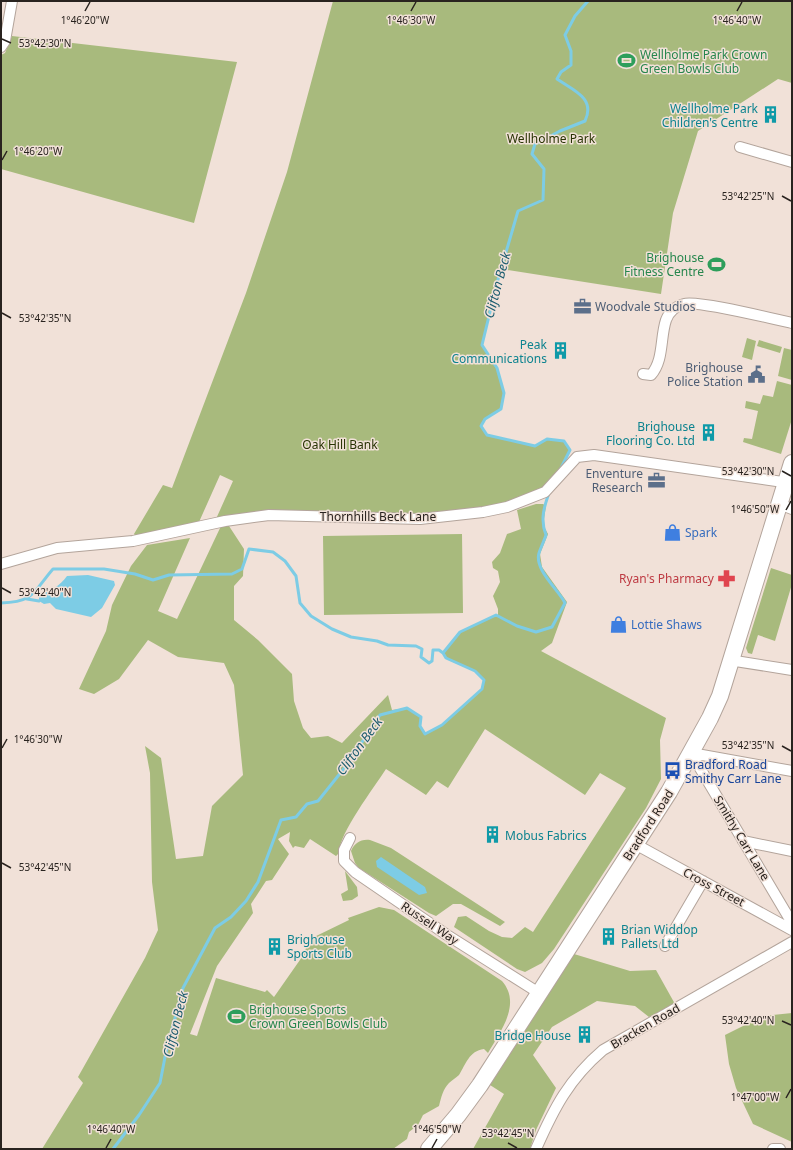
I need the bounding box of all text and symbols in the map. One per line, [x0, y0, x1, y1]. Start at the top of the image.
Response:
text: 1°46'20"W [61, 13, 110, 27]
text: 1°46'30"W [387, 13, 436, 27]
text: 1°46'40"W [713, 13, 762, 27]
text: 53°42'30"N [19, 36, 71, 50]
place label: Wellholme Park Crown Green Bowls Club [640, 46, 767, 77]
sports icon: Wellholme Park Crown Green Bowls Club [617, 51, 637, 71]
place label: Wellholme Park Children's Centre [662, 100, 759, 131]
building icon: Wellholme Park Children's Centre [761, 105, 781, 125]
park label: Wellholme Park [507, 130, 596, 147]
text: 1°46'20"W [14, 144, 63, 158]
text: 53°42'25"N [722, 189, 774, 203]
water label: Clifton Beck [480, 249, 515, 320]
place label: Brighouse Fitness Centre [624, 249, 704, 280]
sports icon: Brighouse Fitness Centre [707, 254, 727, 274]
office icon: Woodvale Studios [572, 296, 592, 316]
place label: Woodvale Studios [595, 298, 696, 315]
text: 53°42'35"N [19, 311, 71, 325]
place label: Peak Communications [451, 336, 548, 367]
building icon: Peak Communications [550, 341, 570, 361]
place label: Brighouse Police Station [667, 359, 743, 390]
public building icon: Brighouse Police Station [746, 364, 766, 384]
place label: Brighouse Flooring Co. Ltd [606, 418, 695, 449]
building icon: Brighouse Flooring Co. Ltd [698, 423, 718, 443]
park label: Oak Hill Bank [302, 436, 378, 453]
text: 53°42'30"N [722, 464, 774, 478]
place label: Enventure Research [585, 465, 643, 496]
office icon: Enventure Research [646, 470, 666, 490]
text: 1°46'50"W [731, 502, 780, 516]
street label: Thornhills Beck Lane [320, 508, 436, 525]
shop icon: Spark [662, 522, 682, 542]
place label: Spark [685, 524, 718, 541]
pharmacy icon: Ryan's Pharmacy [717, 568, 737, 588]
place label: Ryan's Pharmacy [619, 570, 715, 587]
text: 53°42'40"N [19, 585, 71, 599]
shop icon: Lottie Shaws [608, 614, 628, 634]
place label: Lottie Shaws [631, 616, 702, 633]
water label: Clifton Beck [332, 713, 386, 779]
text: 1°46'30"W [14, 732, 63, 746]
text: 53°42'35"N [722, 738, 774, 752]
place label: Bradford Road Smithy Carr Lane [685, 756, 782, 787]
bus stop icon: Bradford Road Smithy Carr Lane [662, 761, 682, 781]
street label: Bradford Road [619, 786, 677, 864]
street label: Smithy Carr Lane [710, 792, 774, 884]
building icon: Mobus Fabrics [482, 825, 502, 845]
place label: Mobus Fabrics [505, 827, 587, 844]
text: 53°42'45"N [19, 860, 71, 874]
street label: Cross Street [680, 864, 748, 911]
street label: Russell Way [398, 897, 463, 949]
place label: Brian Widdop Pallets Ltd [621, 921, 698, 952]
building icon: Brian Widdop Pallets Ltd [598, 926, 618, 946]
place label: Brighouse Sports Club [287, 931, 352, 962]
building icon: Brighouse Sports Club [264, 936, 284, 956]
water label: Clifton Beck [158, 988, 192, 1059]
street label: Bracken Road [607, 999, 683, 1053]
place label: Brighouse Sports Crown Green Bowls Club [249, 1001, 388, 1032]
sports icon: Brighouse Sports Crown Green Bowls Club [226, 1006, 246, 1026]
text: 53°42'40"N [722, 1013, 774, 1027]
building icon: Bridge House [574, 1025, 594, 1045]
place label: Bridge House [494, 1027, 571, 1044]
text: 1°47'00"W [731, 1090, 780, 1104]
text: 1°46'40"W [87, 1122, 136, 1136]
text: 1°46'50"W [413, 1122, 462, 1136]
text: 53°42'45"N [482, 1126, 534, 1140]

